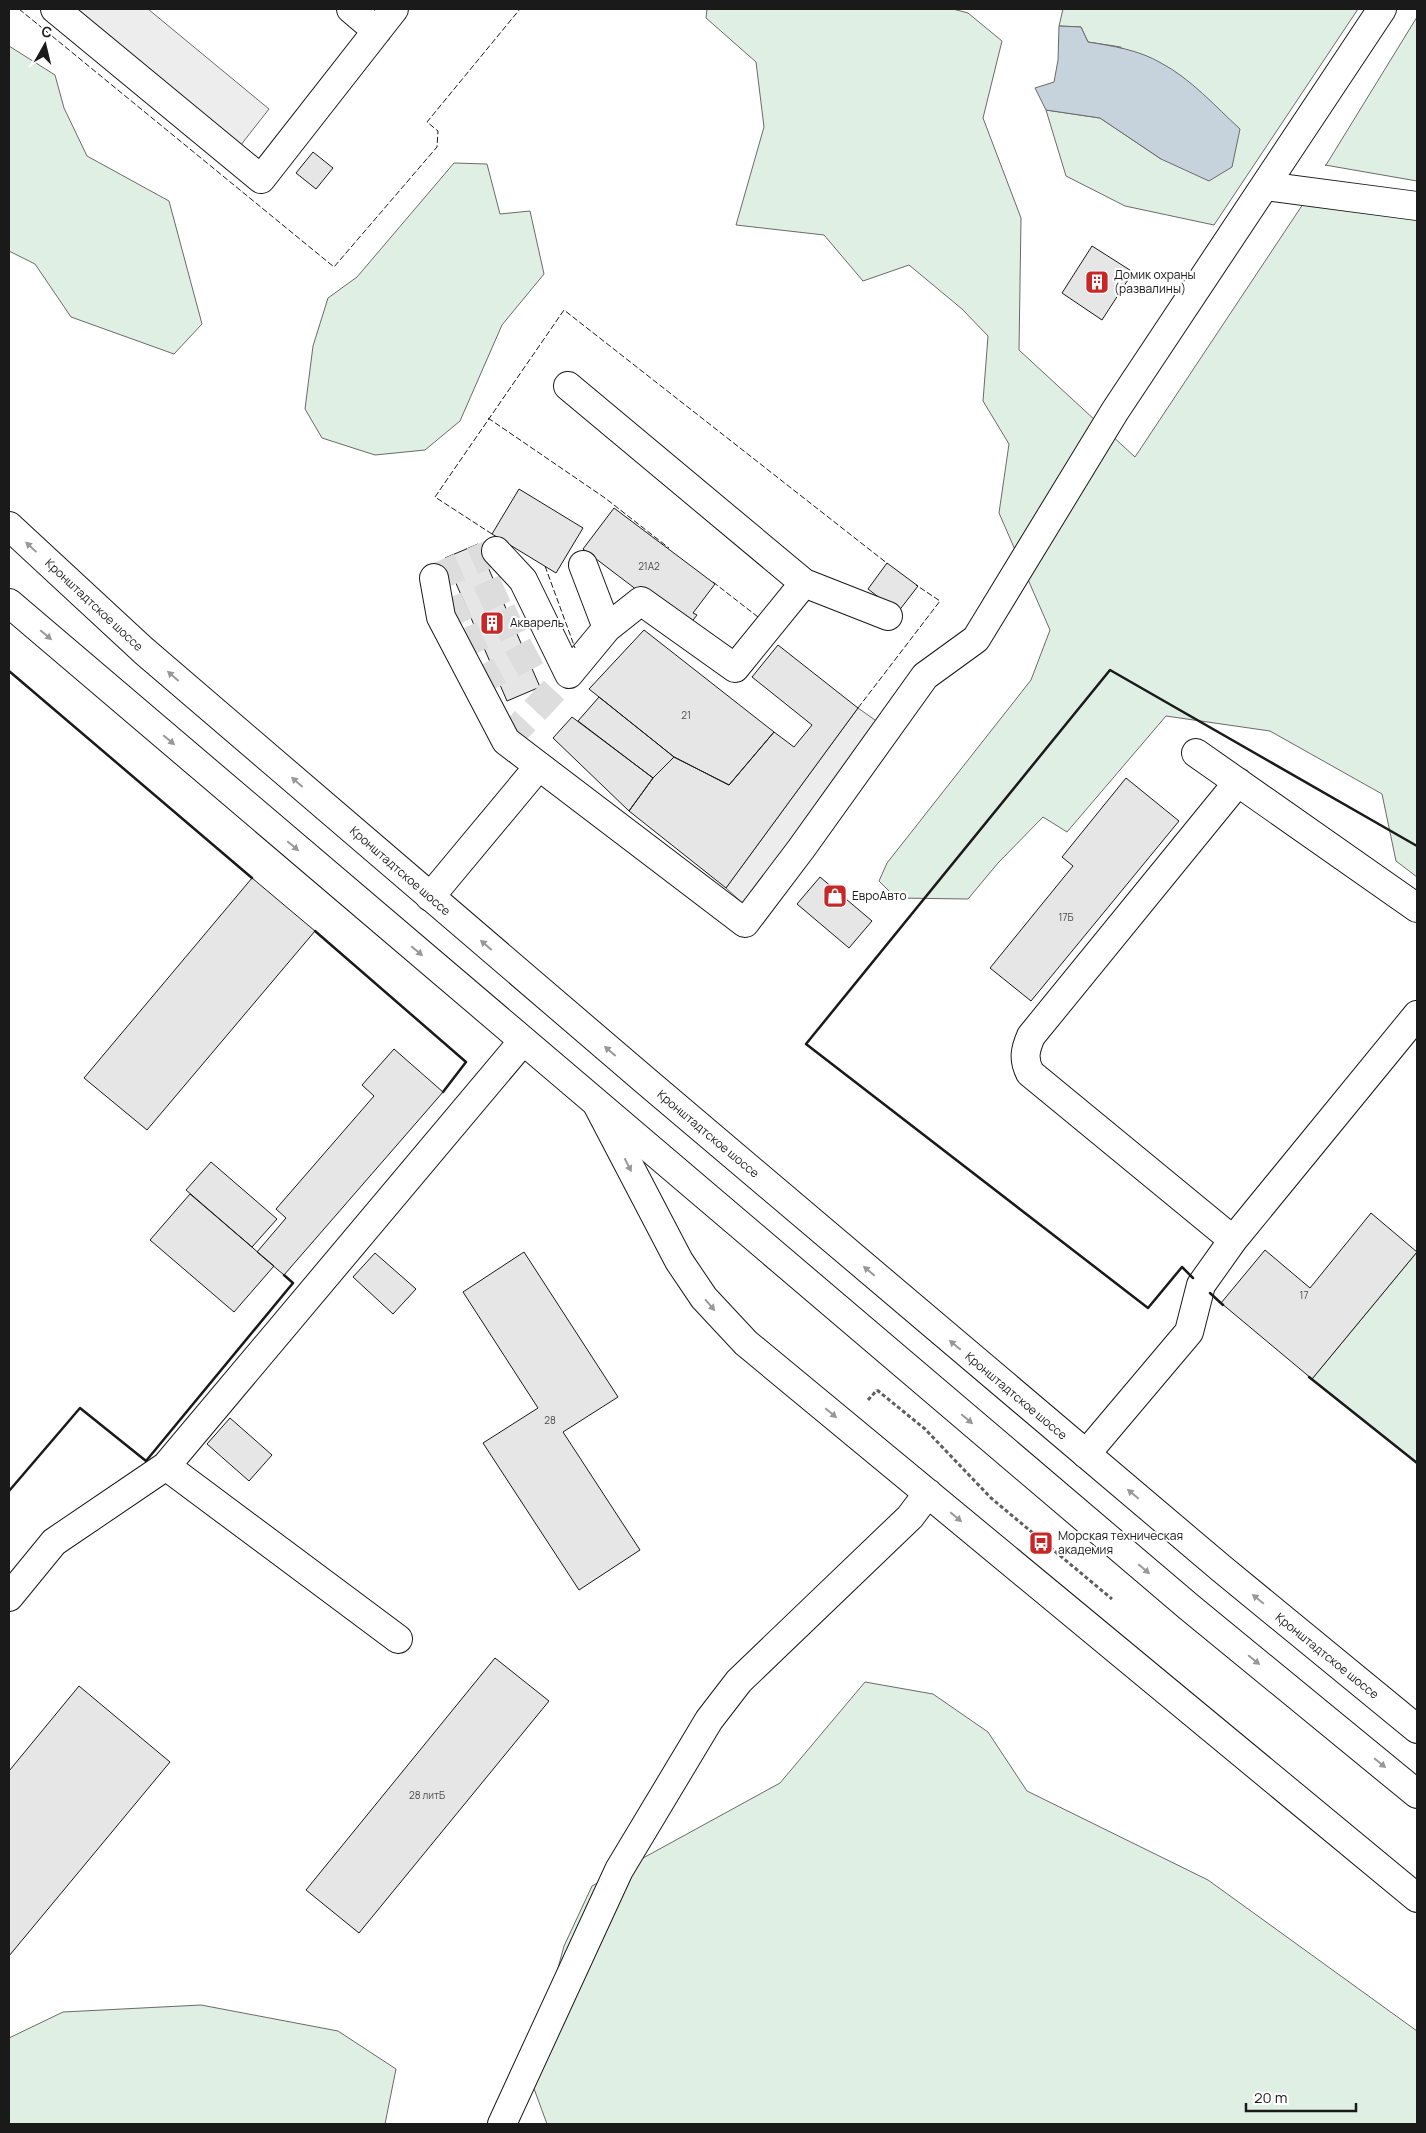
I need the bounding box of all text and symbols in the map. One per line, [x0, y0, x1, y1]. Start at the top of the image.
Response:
north arrow [20, 20, 70, 70]
text: С [40, 22, 53, 42]
place label: Домик охраны (развалины) [1114, 266, 1196, 297]
building icon: Домик охраны (развалины) [1084, 269, 1110, 295]
one-way arrow [25, 541, 37, 553]
street label: Кронштадтское шоссе [42, 555, 147, 655]
house number: 21А2 [638, 559, 660, 573]
building icon: Акварель [479, 610, 505, 636]
place label: Акварель [510, 614, 564, 631]
one-way arrow [40, 629, 52, 640]
one-way arrow [167, 671, 180, 682]
house number: 21 [681, 708, 691, 722]
one-way arrow [163, 735, 176, 746]
one-way arrow [290, 777, 303, 788]
street label: Кронштадтское шоссе [346, 822, 454, 919]
one-way arrow [287, 840, 299, 851]
shop icon: ЕвроАвто [822, 883, 848, 909]
place label: ЕвроАвто [852, 887, 907, 904]
house number: 17Б [1059, 910, 1073, 924]
one-way arrow [480, 940, 493, 951]
one-way arrow [410, 946, 423, 957]
one-way arrow [604, 1045, 617, 1056]
street label: Кронштадтское шоссе [654, 1086, 763, 1181]
one-way arrow [624, 1158, 632, 1172]
one-way arrow [863, 1265, 875, 1277]
house number: 17 [1300, 1288, 1308, 1302]
one-way arrow [704, 1298, 716, 1310]
one-way arrow [949, 1339, 962, 1350]
street label: Кронштадтское шоссе [962, 1348, 1071, 1443]
one-way arrow [824, 1408, 837, 1419]
house number: 28 [544, 1413, 556, 1427]
one-way arrow [960, 1413, 973, 1424]
one-way arrow [1127, 1489, 1140, 1500]
one-way arrow [950, 1511, 963, 1522]
place label: Морская техническая академия [1058, 1527, 1183, 1558]
bus stop icon: Морская техническая академия [1028, 1530, 1054, 1556]
one-way arrow [1138, 1563, 1150, 1575]
one-way arrow [1251, 1593, 1264, 1604]
street label: Кронштадтское шоссе [1272, 1609, 1383, 1703]
one-way arrow [1247, 1655, 1260, 1666]
one-way arrow [1374, 1757, 1386, 1768]
house number: 28 литБ [409, 1788, 445, 1802]
scale bar [1246, 2080, 1356, 2112]
text: 20 m [1254, 2087, 1287, 2108]

